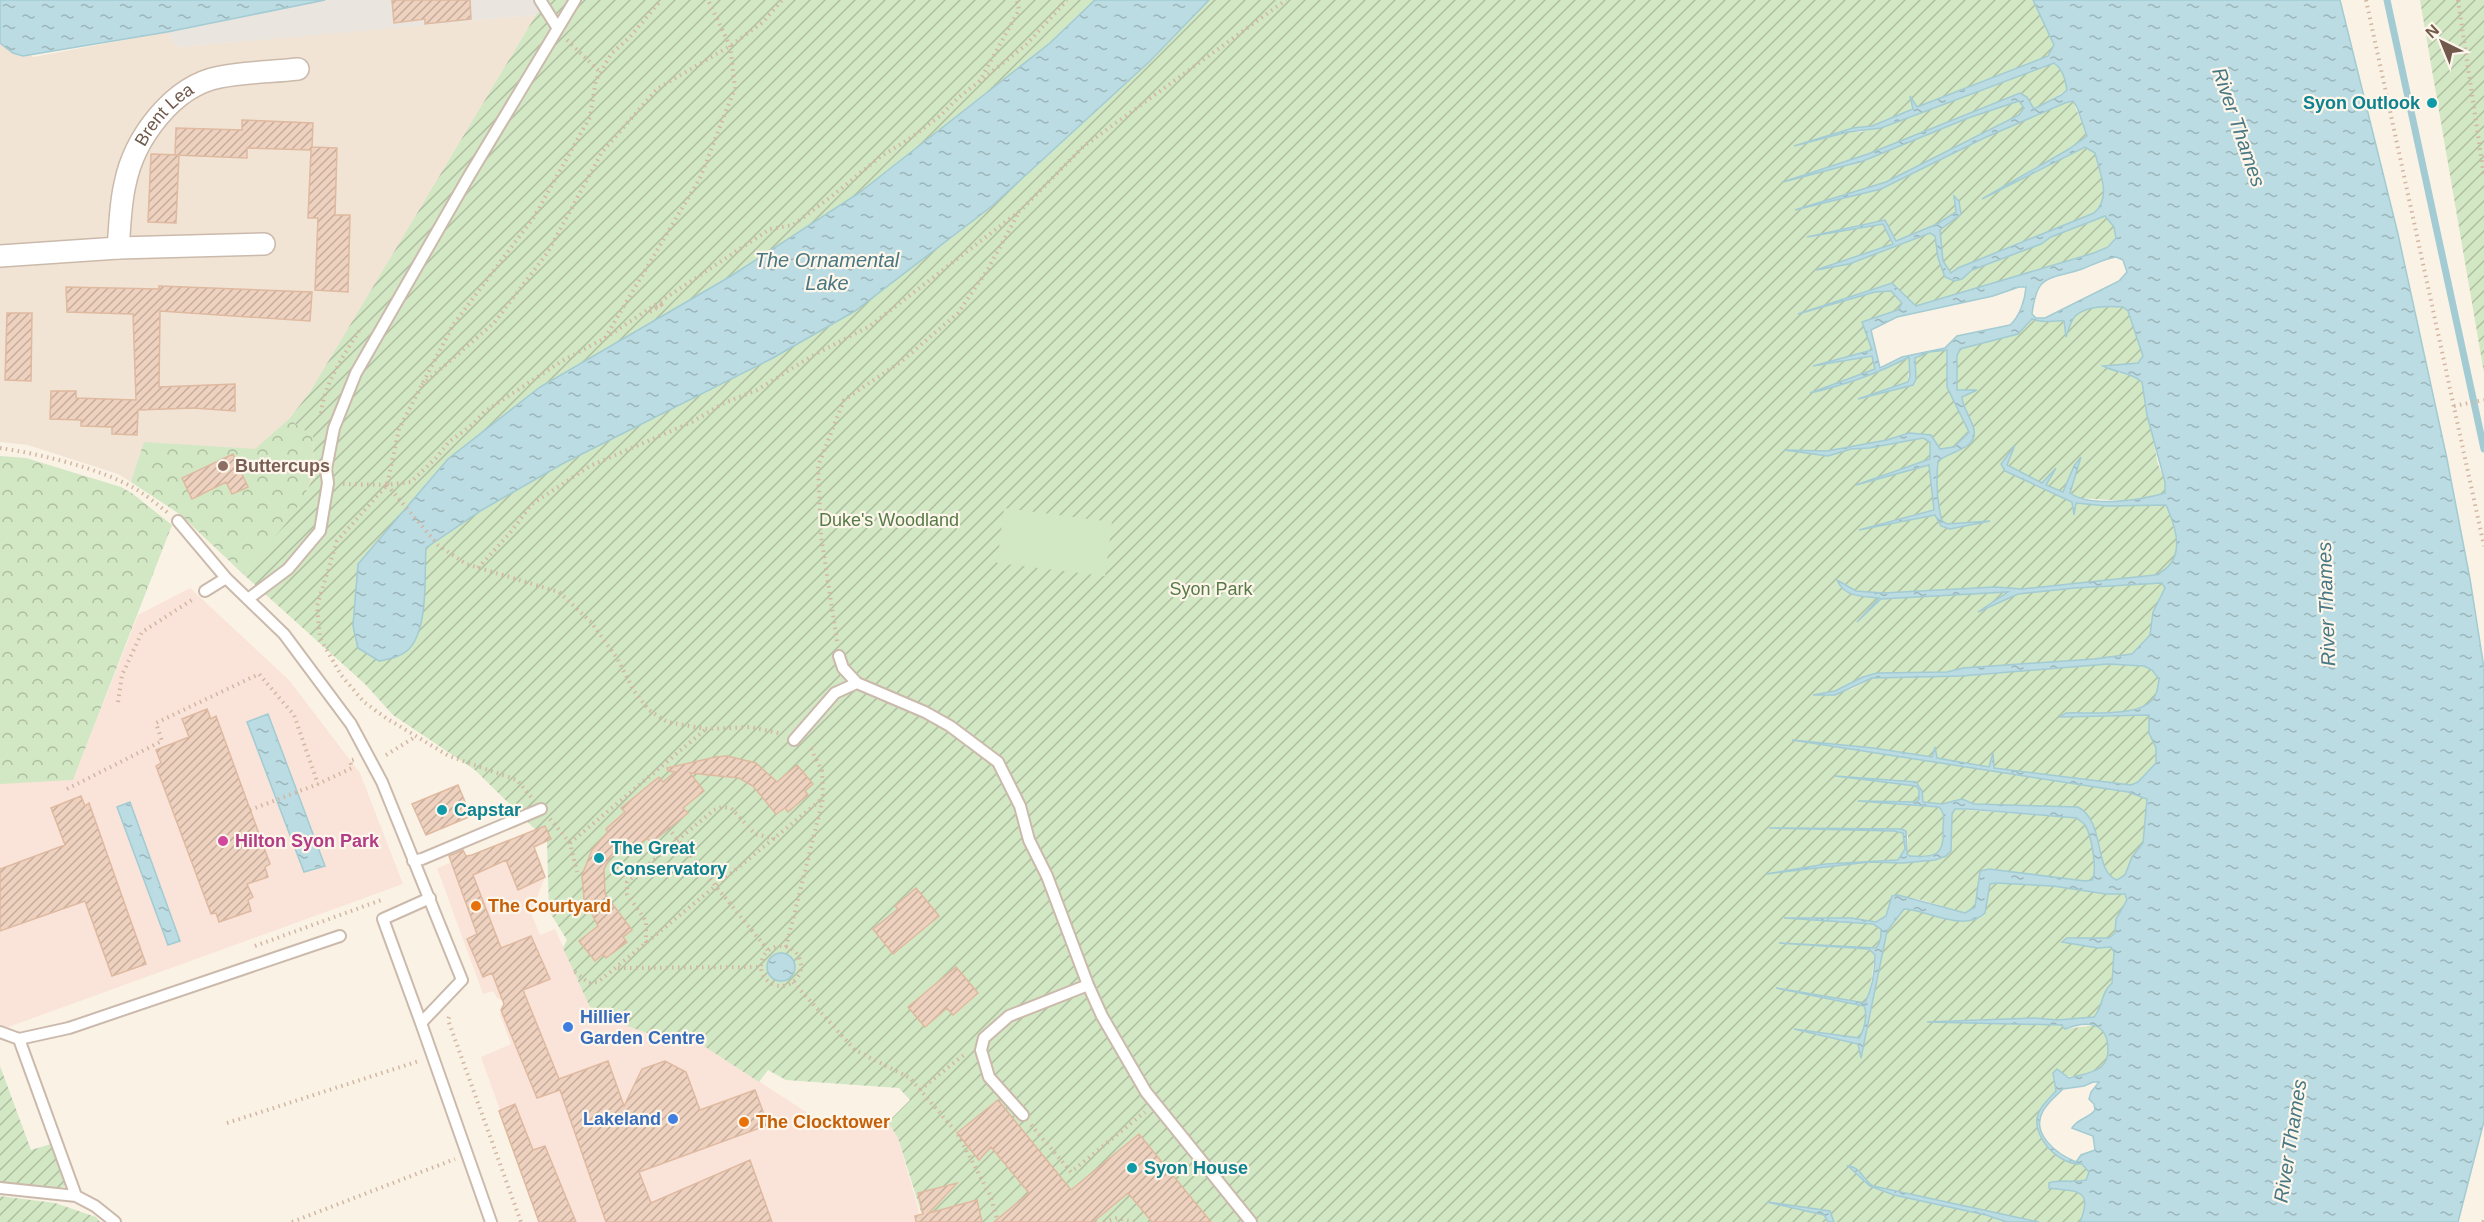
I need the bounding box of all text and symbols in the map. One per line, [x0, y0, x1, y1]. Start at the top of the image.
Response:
north arrow [2412, 12, 2472, 72]
text: N [2422, 21, 2442, 42]
water label: River Thames [2208, 65, 2270, 189]
street label: Brent Lea [131, 79, 198, 149]
place label: Syon Outlook [2303, 93, 2421, 113]
marker: Syon Outlook [2425, 96, 2439, 110]
water label: The Ornamental Lake [755, 249, 900, 294]
place label: Buttercups [235, 456, 330, 476]
marker: Buttercups [216, 459, 230, 473]
park label: Duke's Woodland [819, 510, 959, 530]
water label: River Thames [2313, 541, 2339, 667]
park label: Syon Park [1169, 579, 1254, 599]
place label: Capstar [454, 800, 521, 820]
marker: Capstar [435, 803, 449, 817]
place label: Hilton Syon Park [235, 831, 380, 851]
marker: Hilton Syon Park [216, 834, 230, 848]
place label: The Great Conservatory [611, 838, 727, 879]
marker: The Great Conservatory [592, 851, 606, 865]
place label: The Courtyard [488, 896, 611, 916]
marker: The Courtyard [469, 899, 483, 913]
place label: Hillier Garden Centre [580, 1007, 705, 1048]
marker: Hillier Garden Centre [561, 1020, 575, 1034]
water label: River Thames [2269, 1078, 2311, 1204]
place label: Lakeland [583, 1109, 661, 1129]
marker: Lakeland [666, 1112, 680, 1126]
place label: The Clocktower [756, 1112, 890, 1132]
marker: The Clocktower [737, 1115, 751, 1129]
place label: Syon House [1144, 1158, 1248, 1178]
marker: Syon House [1125, 1161, 1139, 1175]

